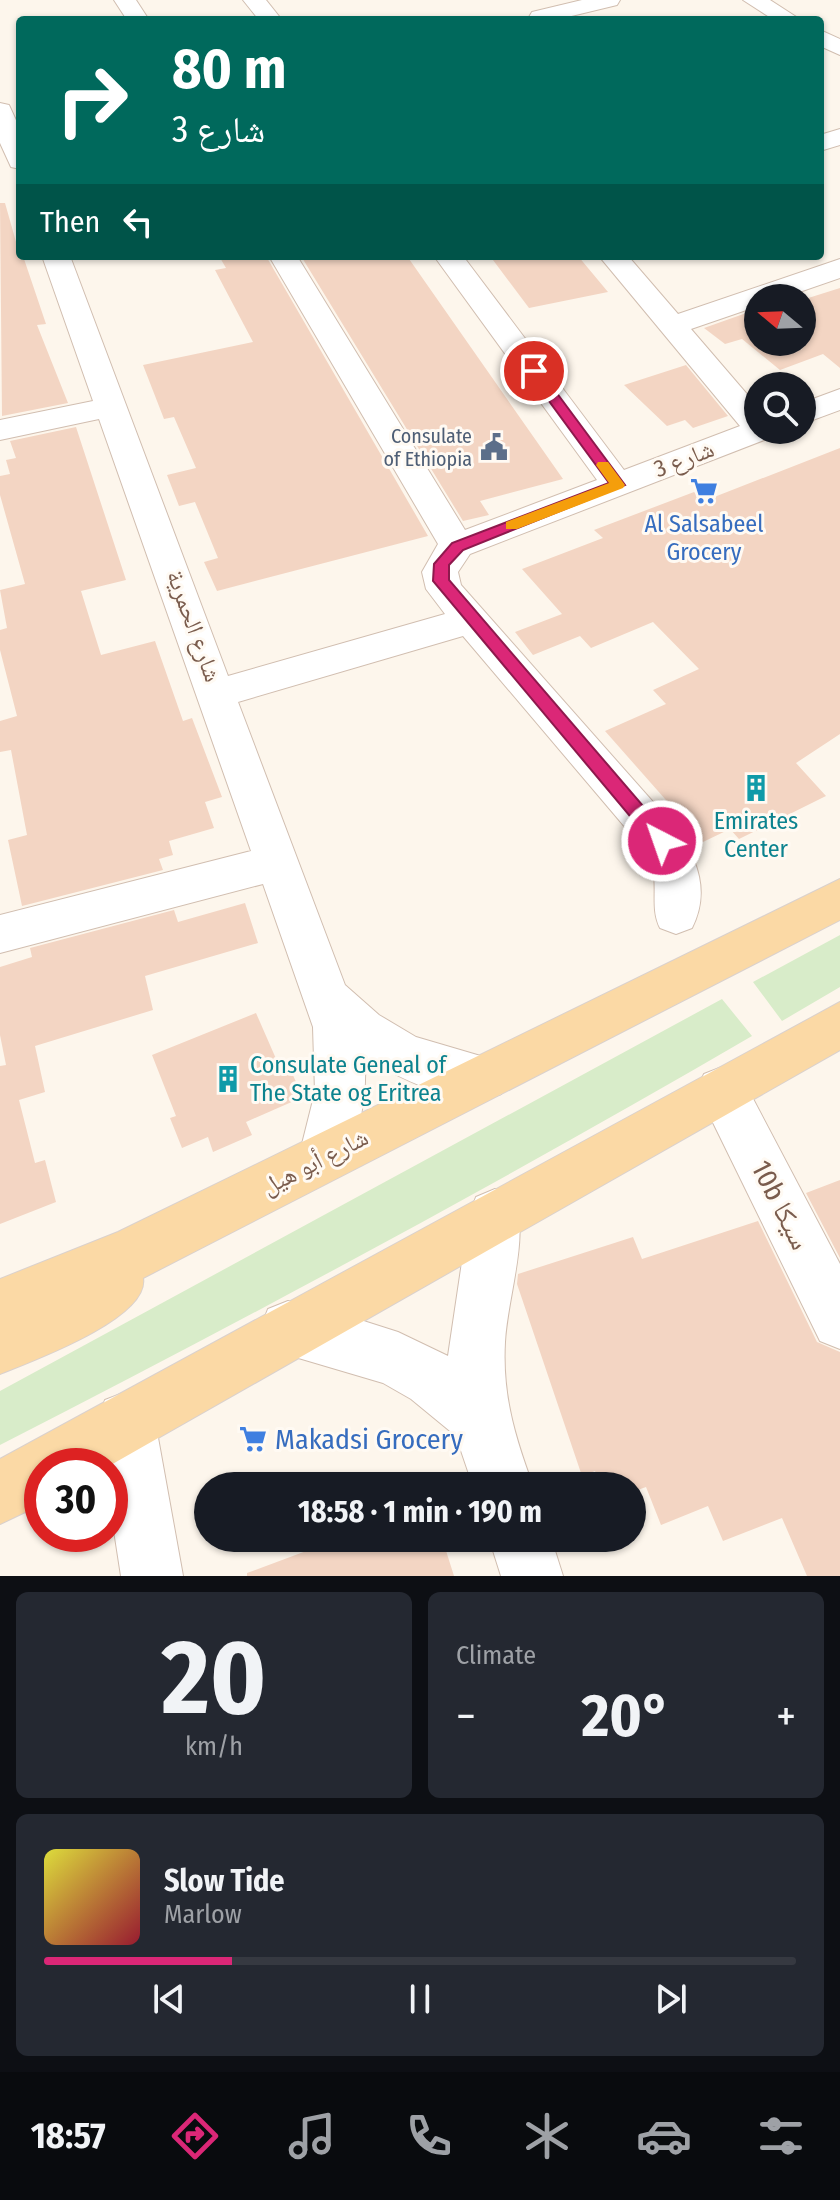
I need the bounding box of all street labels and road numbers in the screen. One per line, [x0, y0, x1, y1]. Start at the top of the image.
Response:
street label: شارع 3 [650, 435, 718, 484]
street label: شارع الحمرية [160, 566, 227, 686]
street label: شارع أبو هيل [257, 1123, 373, 1202]
street label: 10b سيكا [745, 1155, 817, 1255]

